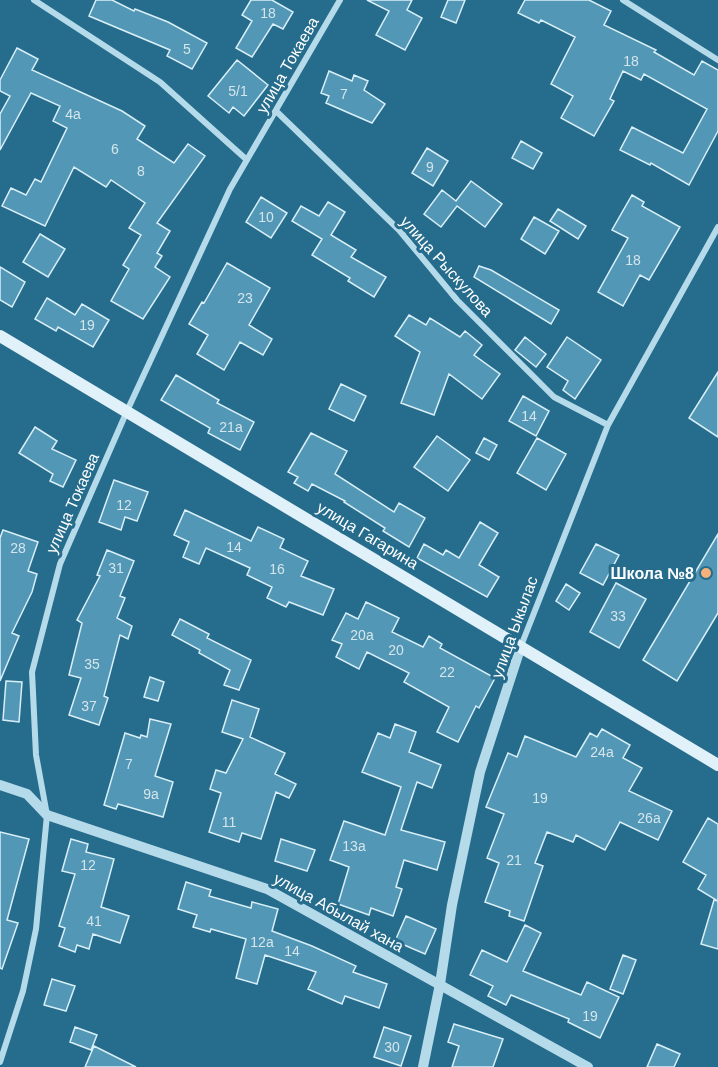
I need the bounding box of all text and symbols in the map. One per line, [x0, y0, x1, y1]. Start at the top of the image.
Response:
house number: 18 [260, 5, 276, 21]
street label: улица Токаева [253, 14, 322, 116]
house number: 5 [183, 41, 191, 57]
house number: 18 [623, 53, 639, 69]
house number: 5/1 [228, 83, 248, 99]
house number: 7 [340, 86, 348, 102]
house number: 4а [65, 106, 81, 122]
house number: 6 [111, 141, 119, 157]
house number: 9 [426, 159, 434, 175]
house number: 8 [137, 163, 145, 179]
house number: 10 [258, 209, 274, 225]
street label: улица Рыскулова [397, 213, 496, 320]
house number: 18 [625, 252, 641, 268]
house number: 23 [237, 290, 253, 306]
house number: 19 [79, 317, 95, 333]
house number: 14 [521, 408, 537, 424]
house number: 21а [219, 419, 243, 435]
street label: улица Токаева [43, 450, 102, 556]
house number: 12 [116, 497, 132, 513]
street label: улица Гагарина [314, 499, 422, 572]
house number: 14 [226, 539, 242, 555]
house number: 28 [10, 540, 26, 556]
house number: 31 [108, 560, 124, 576]
house number: 16 [269, 561, 285, 577]
place label: Школа №8 [611, 565, 694, 582]
marker: Школа №8 [699, 566, 713, 580]
street label: улица Ыкылас [488, 574, 541, 681]
house number: 33 [610, 608, 626, 624]
house number: 20а [350, 627, 374, 643]
house number: 20 [388, 642, 404, 658]
house number: 35 [84, 656, 100, 672]
house number: 22 [439, 664, 455, 680]
house number: 37 [81, 698, 97, 714]
house number: 24а [590, 744, 614, 760]
house number: 7 [125, 756, 133, 772]
house number: 9а [143, 786, 159, 802]
house number: 19 [532, 790, 548, 806]
house number: 26а [637, 810, 661, 826]
house number: 11 [222, 814, 236, 830]
house number: 13а [342, 838, 366, 854]
house number: 21 [506, 852, 522, 868]
house number: 12 [80, 857, 96, 873]
street label: улица Абылай хана [271, 870, 407, 955]
house number: 41 [86, 913, 102, 929]
house number: 12а [250, 934, 274, 950]
house number: 14 [284, 943, 300, 959]
house number: 19 [582, 1008, 598, 1024]
house number: 30 [384, 1039, 400, 1055]

